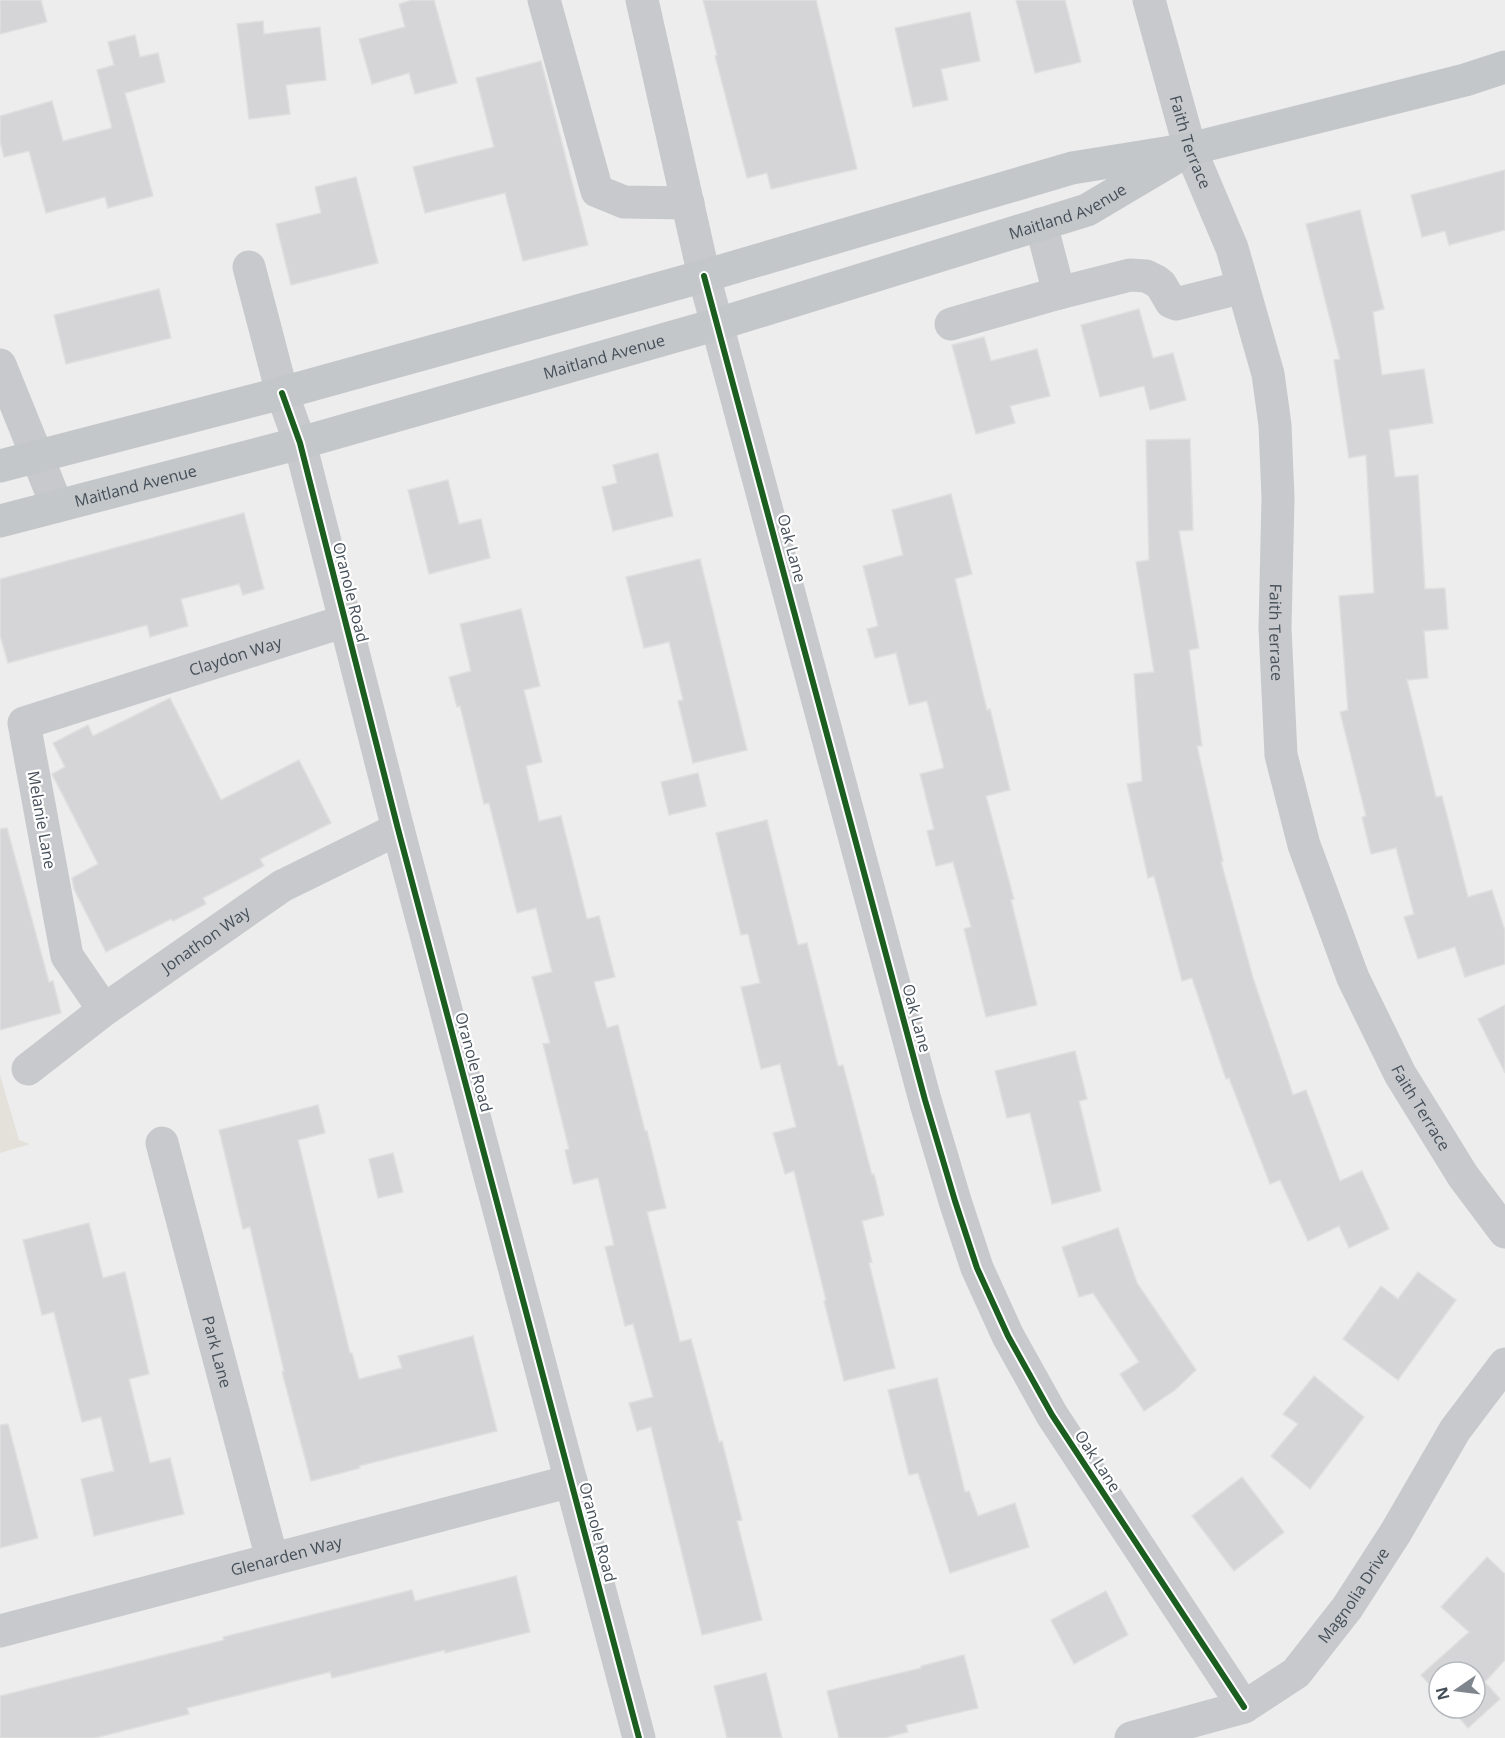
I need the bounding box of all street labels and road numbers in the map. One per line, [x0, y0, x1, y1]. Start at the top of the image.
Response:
street label: Faith Terrace [1165, 93, 1217, 192]
street label: Maitland Avenue [1006, 178, 1130, 245]
street label: Maitland Avenue [541, 329, 667, 384]
street label: Maitland Avenue [72, 459, 199, 512]
street label: Oak Lane [772, 511, 812, 585]
street label: Oranole Road [328, 540, 374, 644]
street label: Faith Terrace [1264, 583, 1288, 681]
street label: Claydon Way [186, 631, 285, 681]
street label: Melanie Lane [23, 769, 61, 871]
street label: Jonathon Way [155, 900, 255, 979]
street label: Oak Lane [897, 981, 937, 1055]
street label: Oranole Road [450, 1010, 498, 1114]
street label: Faith Terrace [1386, 1061, 1456, 1155]
street label: Park Lane [197, 1313, 237, 1390]
street label: Oak Lane [1070, 1426, 1126, 1496]
street label: Oranole Road [574, 1480, 622, 1584]
street label: Glenarden Way [228, 1530, 345, 1581]
street label: Magnolia Drive [1313, 1543, 1394, 1648]

